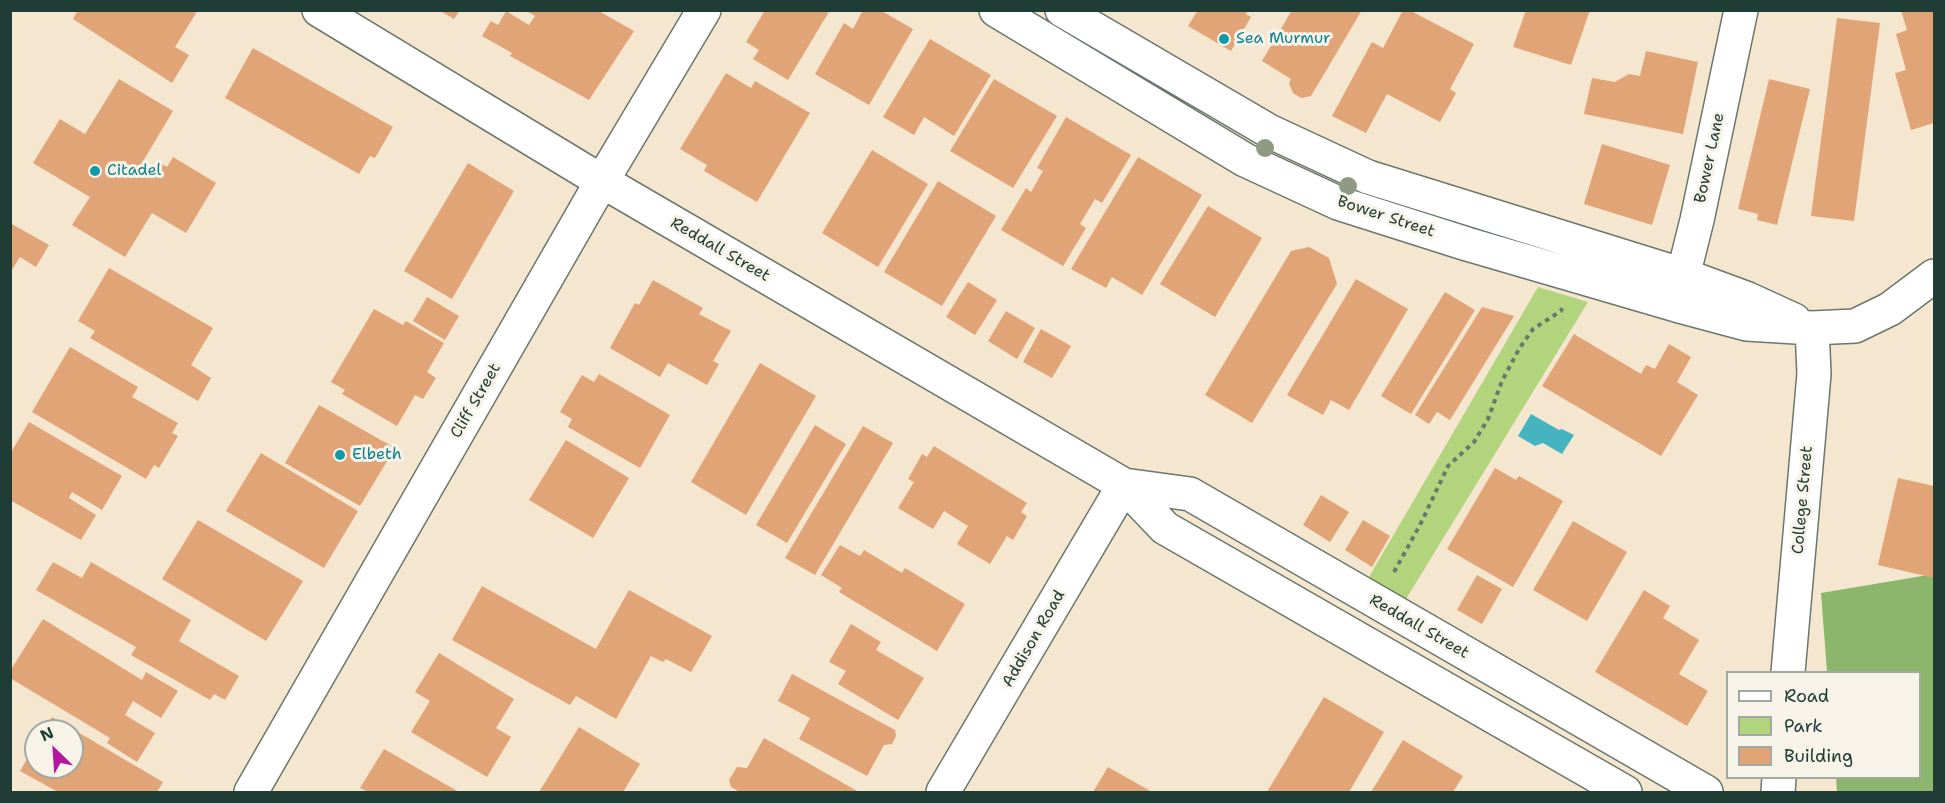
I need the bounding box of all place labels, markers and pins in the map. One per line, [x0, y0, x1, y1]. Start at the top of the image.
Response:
place label: Sea Murmur [1236, 29, 1331, 49]
marker: Sea Murmur [1217, 32, 1231, 46]
place label: Citadel [107, 161, 161, 181]
marker: Citadel [88, 164, 102, 178]
place label: Elbeth [352, 445, 402, 465]
marker: Elbeth [333, 448, 347, 462]

